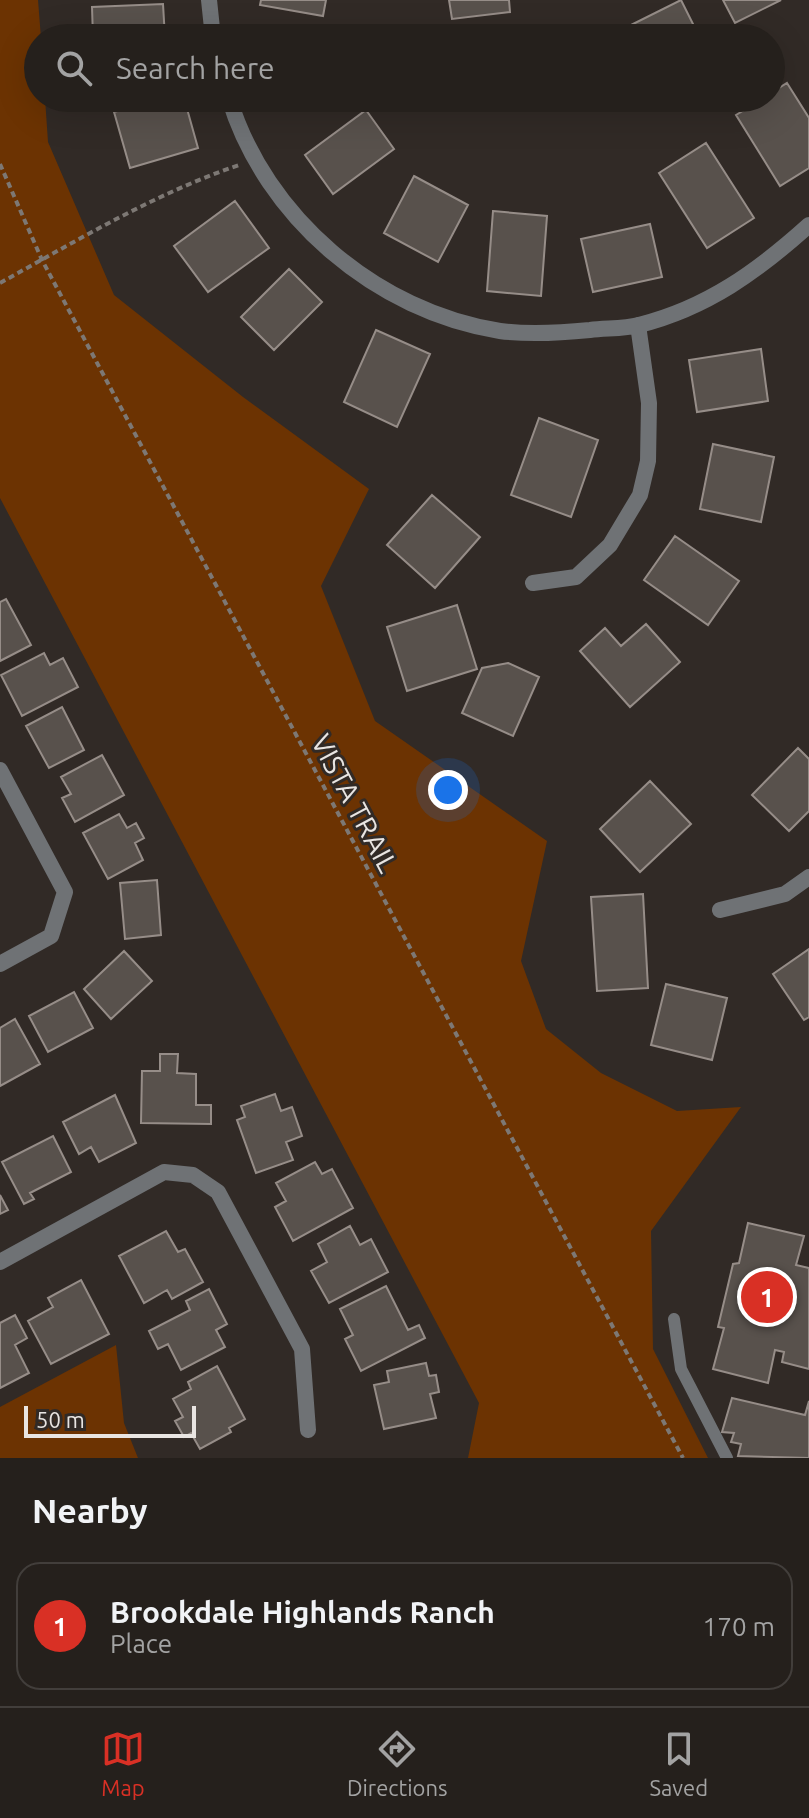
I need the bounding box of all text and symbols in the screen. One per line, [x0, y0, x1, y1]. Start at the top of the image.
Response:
search box [24, 24, 785, 112]
icon: search [52, 46, 96, 90]
text: Search here [116, 51, 275, 85]
street label: VISTA TRAIL [306, 729, 404, 877]
your location [428, 770, 468, 810]
pin: 1 [741, 1267, 793, 1327]
scale bar [24, 1402, 196, 1438]
text: 50 m [36, 1407, 85, 1432]
text: Nearby [32, 1491, 147, 1529]
text: Brookdale Highlands Ranch [110, 1595, 495, 1629]
text: 1 [53, 1612, 67, 1641]
text: 170 m [703, 1612, 775, 1641]
text: Place [110, 1629, 172, 1658]
tab: Map [101, 1727, 145, 1800]
tab: Directions [347, 1727, 448, 1800]
tab: Saved [649, 1727, 708, 1800]

